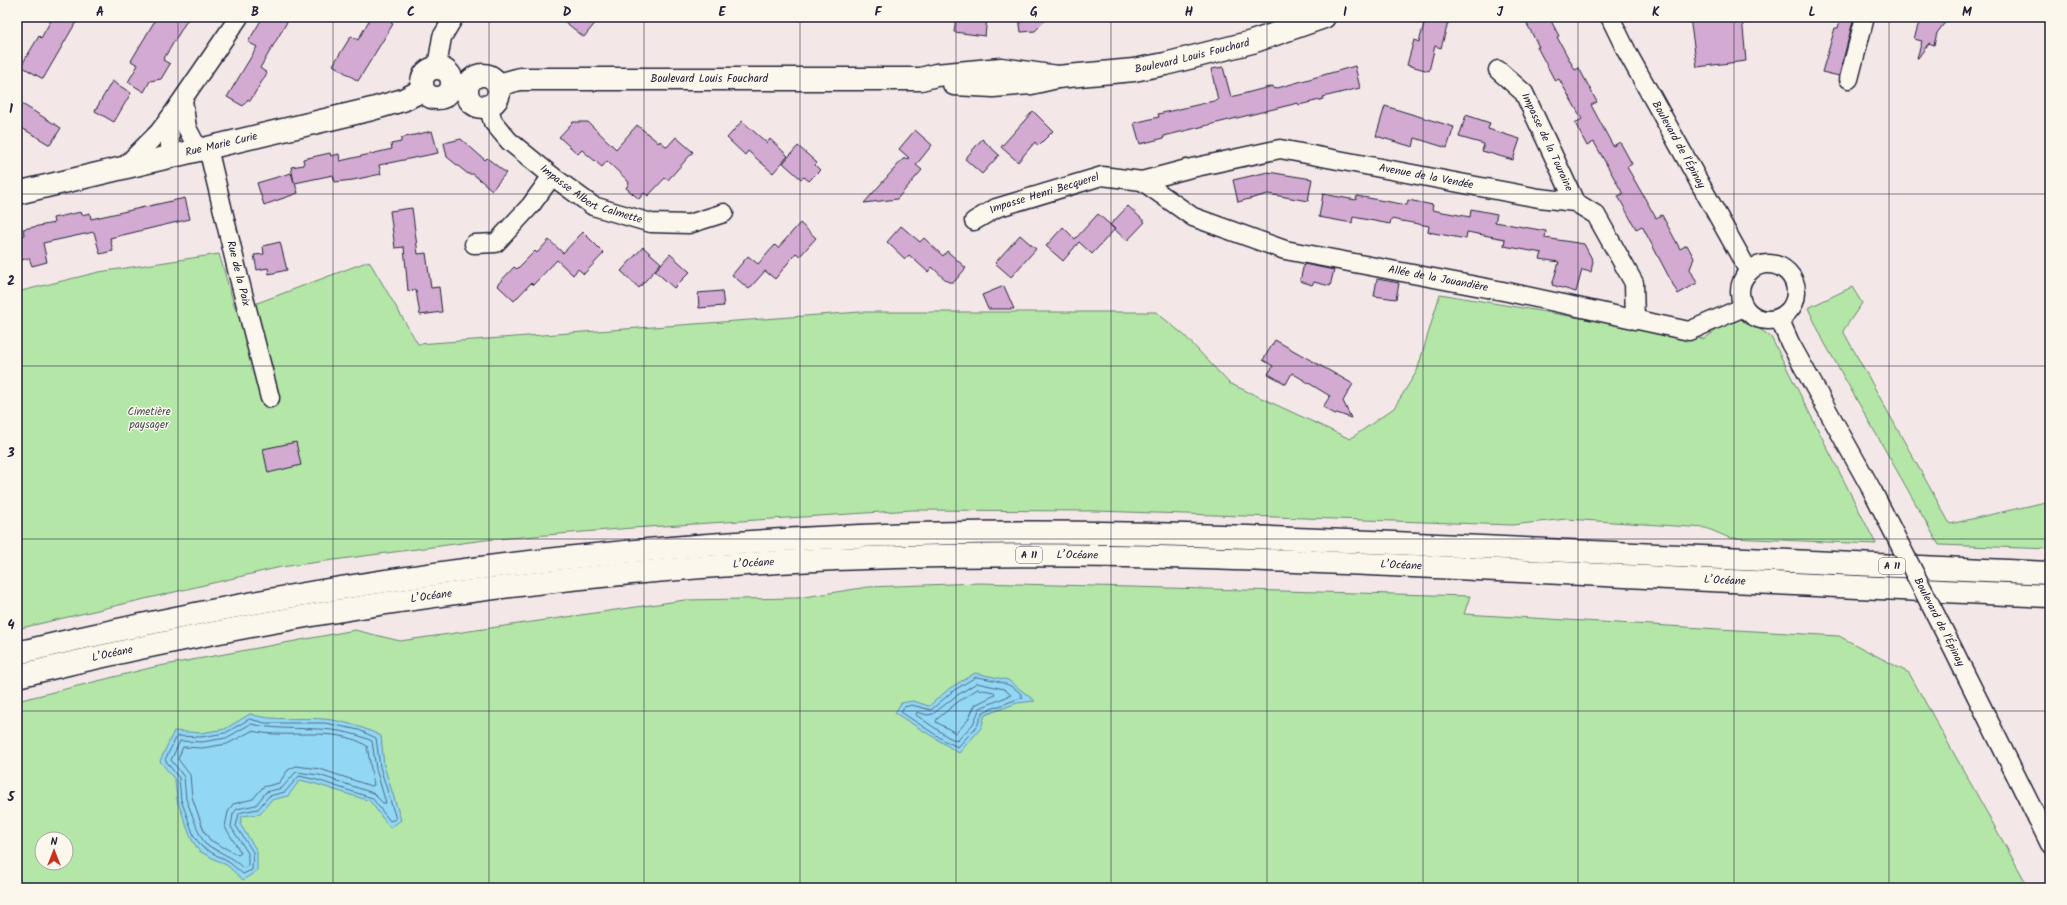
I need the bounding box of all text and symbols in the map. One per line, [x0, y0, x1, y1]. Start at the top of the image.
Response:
text: A [96, 2, 104, 23]
text: B [251, 2, 259, 23]
text: C [407, 2, 415, 23]
text: D [563, 2, 572, 23]
text: E [718, 2, 726, 23]
text: F [874, 2, 882, 23]
text: G [1030, 2, 1038, 23]
text: H [1185, 2, 1194, 23]
text: I [1343, 2, 1347, 23]
text: J [1497, 2, 1504, 23]
text: K [1652, 2, 1660, 23]
text: L [1808, 2, 1816, 23]
text: M [1962, 2, 1972, 23]
street label: Boulevard Louis Fouchard [1133, 34, 1252, 79]
street label: Boulevard Louis Fouchard [650, 70, 768, 88]
street label: Impasse de la Touraine [1516, 90, 1578, 194]
street label: Boulevard de l'Épinay [1647, 98, 1711, 193]
text: 1 [9, 99, 13, 120]
street label: Rue Marie Curie [183, 127, 259, 162]
street label: Avenue de la Vendée [1377, 159, 1475, 194]
street label: Impasse Albert Calmette [536, 160, 644, 229]
street label: Impasse Henri Becquerel [986, 168, 1102, 219]
street label: Rue de la Paix [221, 239, 255, 308]
street label: Allée de la Jouandière [1387, 261, 1490, 297]
text: 2 [7, 271, 15, 292]
park label: Cimetière paysager [127, 403, 171, 434]
text: 3 [6, 443, 15, 464]
street label: L’Océane [1056, 546, 1098, 565]
road number: A 11 [1016, 547, 1042, 563]
street label: L’Océane [732, 553, 775, 574]
street label: L’Océane [1380, 556, 1422, 575]
road number: A 11 [1879, 558, 1905, 574]
street label: L’Océane [1704, 571, 1746, 591]
street label: Boulevard de l'Épinay [1909, 574, 1970, 670]
street label: L’Océane [409, 585, 453, 608]
text: 4 [7, 615, 15, 636]
street label: L’Océane [90, 641, 135, 667]
text: 5 [7, 787, 16, 808]
north arrow [34, 831, 74, 871]
text: N [51, 833, 58, 851]

